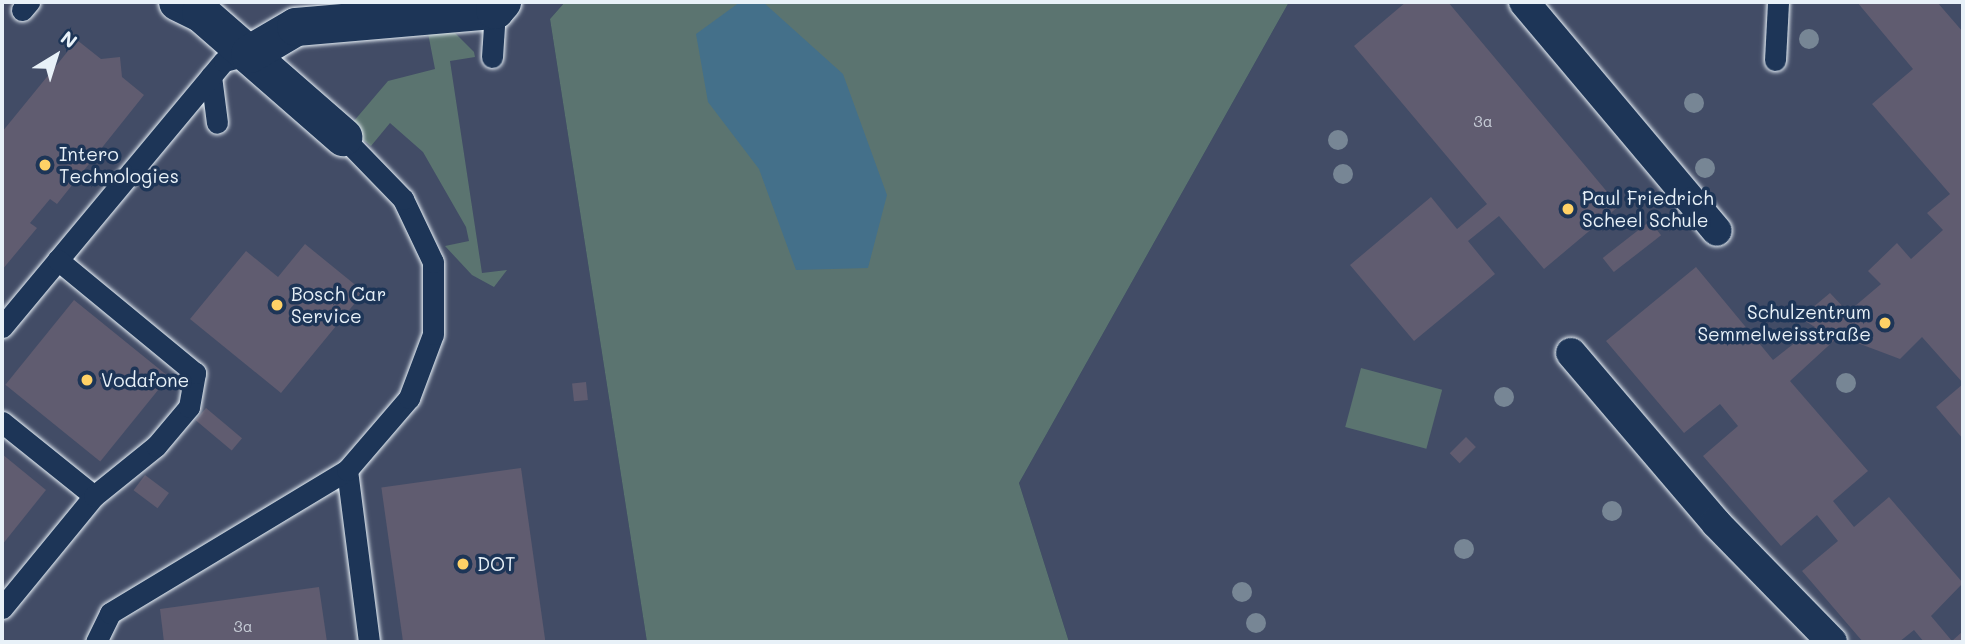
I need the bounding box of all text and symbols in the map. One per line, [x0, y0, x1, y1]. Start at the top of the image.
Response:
north arrow [21, 21, 91, 91]
text: N [56, 25, 83, 53]
house number: 3a [1473, 111, 1493, 131]
place label: Intero Technologies [59, 143, 179, 187]
marker: Intero Technologies [37, 157, 53, 173]
place label: Paul Friedrich Scheel Schule [1582, 187, 1714, 231]
marker: Paul Friedrich Scheel Schule [1560, 201, 1576, 217]
place label: Bosch Car Service [291, 283, 386, 327]
marker: Bosch Car Service [269, 297, 285, 313]
place label: Schulzentrum Semmelweisstraße [1697, 301, 1871, 345]
marker: Schulzentrum Semmelweisstraße [1877, 315, 1893, 331]
place label: Vodafone [101, 369, 189, 391]
marker: Vodafone [79, 372, 95, 388]
place label: DOT [477, 553, 516, 575]
marker: DOT [455, 556, 471, 572]
house number: 3a [233, 616, 253, 636]

